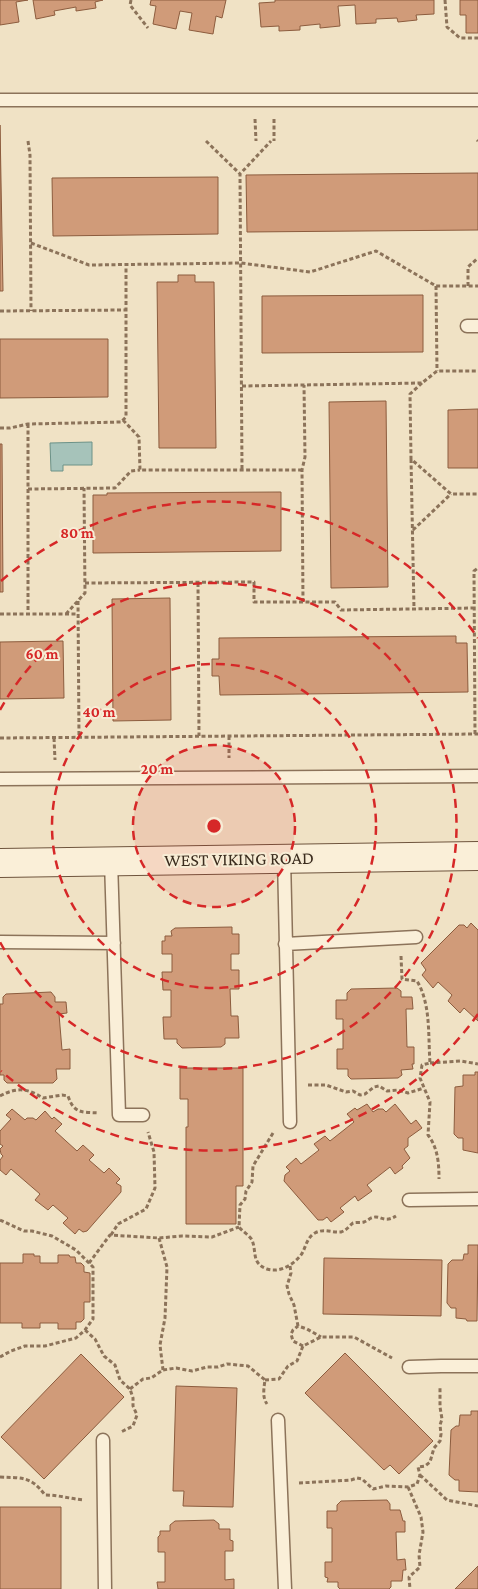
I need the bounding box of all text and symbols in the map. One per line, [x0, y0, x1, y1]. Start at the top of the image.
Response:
text: 80 m [60, 525, 94, 541]
text: 60 m [26, 646, 59, 662]
text: 40 m [83, 704, 116, 720]
text: 20 m [141, 761, 173, 777]
centre of rings [205, 817, 223, 835]
street label: WEST VIKING ROAD [164, 848, 314, 870]

